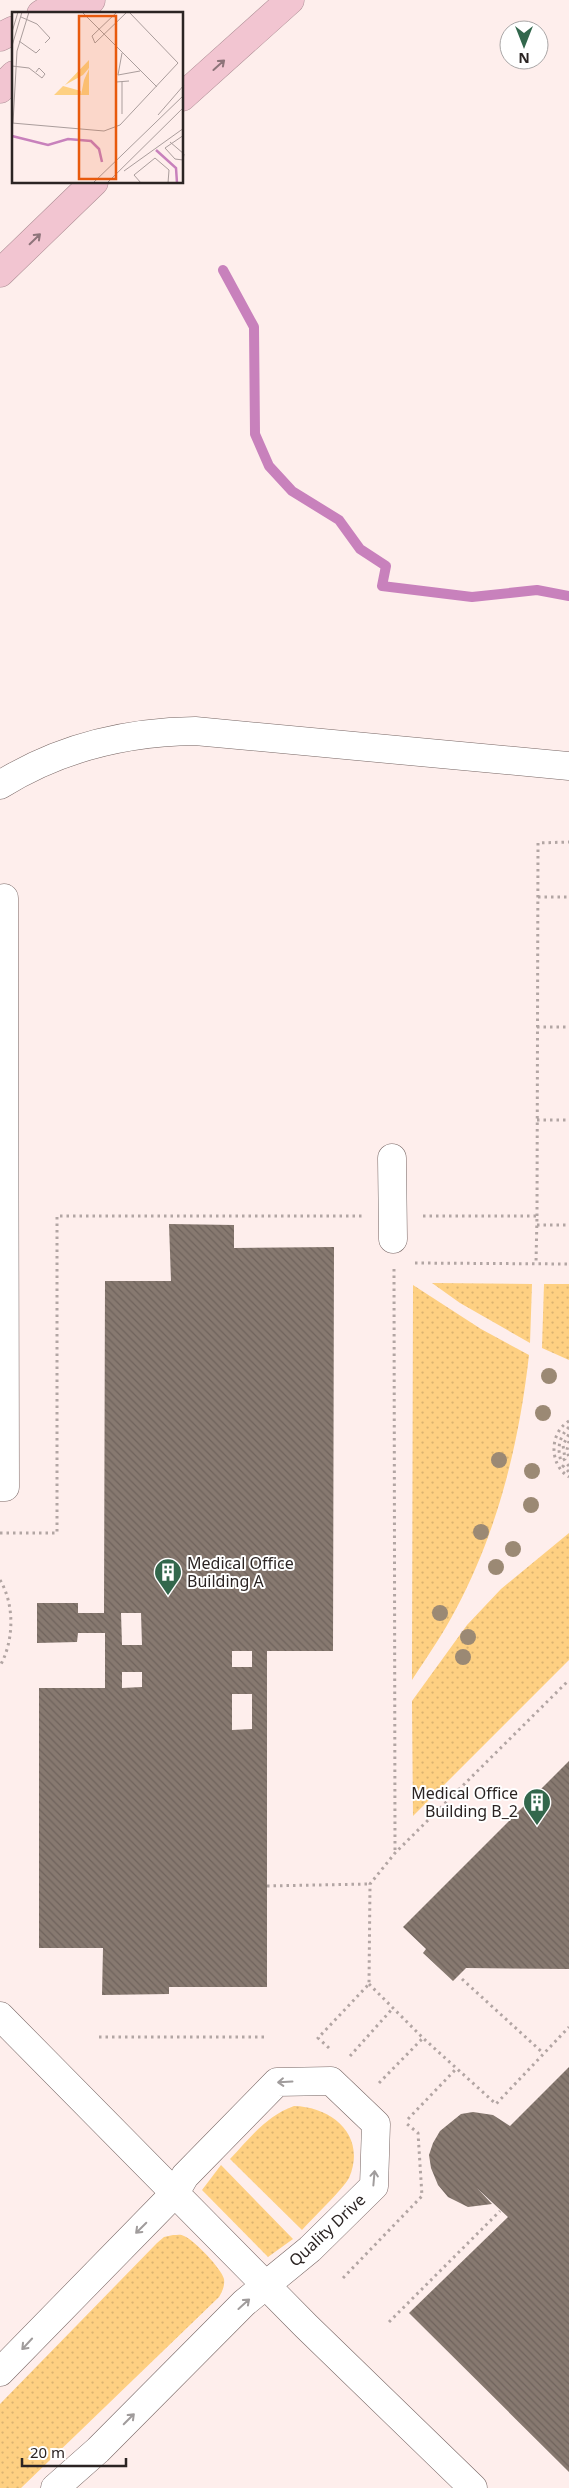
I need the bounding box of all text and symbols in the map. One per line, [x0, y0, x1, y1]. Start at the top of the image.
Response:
inset map [12, 12, 184, 184]
north arrow [499, 20, 549, 70]
text: N [518, 49, 530, 68]
one-way arrow [212, 59, 225, 71]
one-way arrow [29, 233, 41, 246]
place label: Medical Office Building A [187, 1552, 294, 1592]
building icon: Medical Office Building A [153, 1557, 183, 1596]
place label: Medical Office Building B_2 [411, 1782, 518, 1822]
building icon: Medical Office Building B_2 [522, 1787, 552, 1826]
one-way arrow [277, 2078, 293, 2087]
one-way arrow [369, 2171, 379, 2187]
street label: Quality Drive [284, 2189, 370, 2271]
one-way arrow [135, 2222, 147, 2234]
one-way arrow [237, 2298, 250, 2309]
one-way arrow [21, 2337, 33, 2350]
one-way arrow [123, 2412, 135, 2425]
scale bar [22, 2436, 126, 2468]
text: 20 m [30, 2442, 65, 2462]

